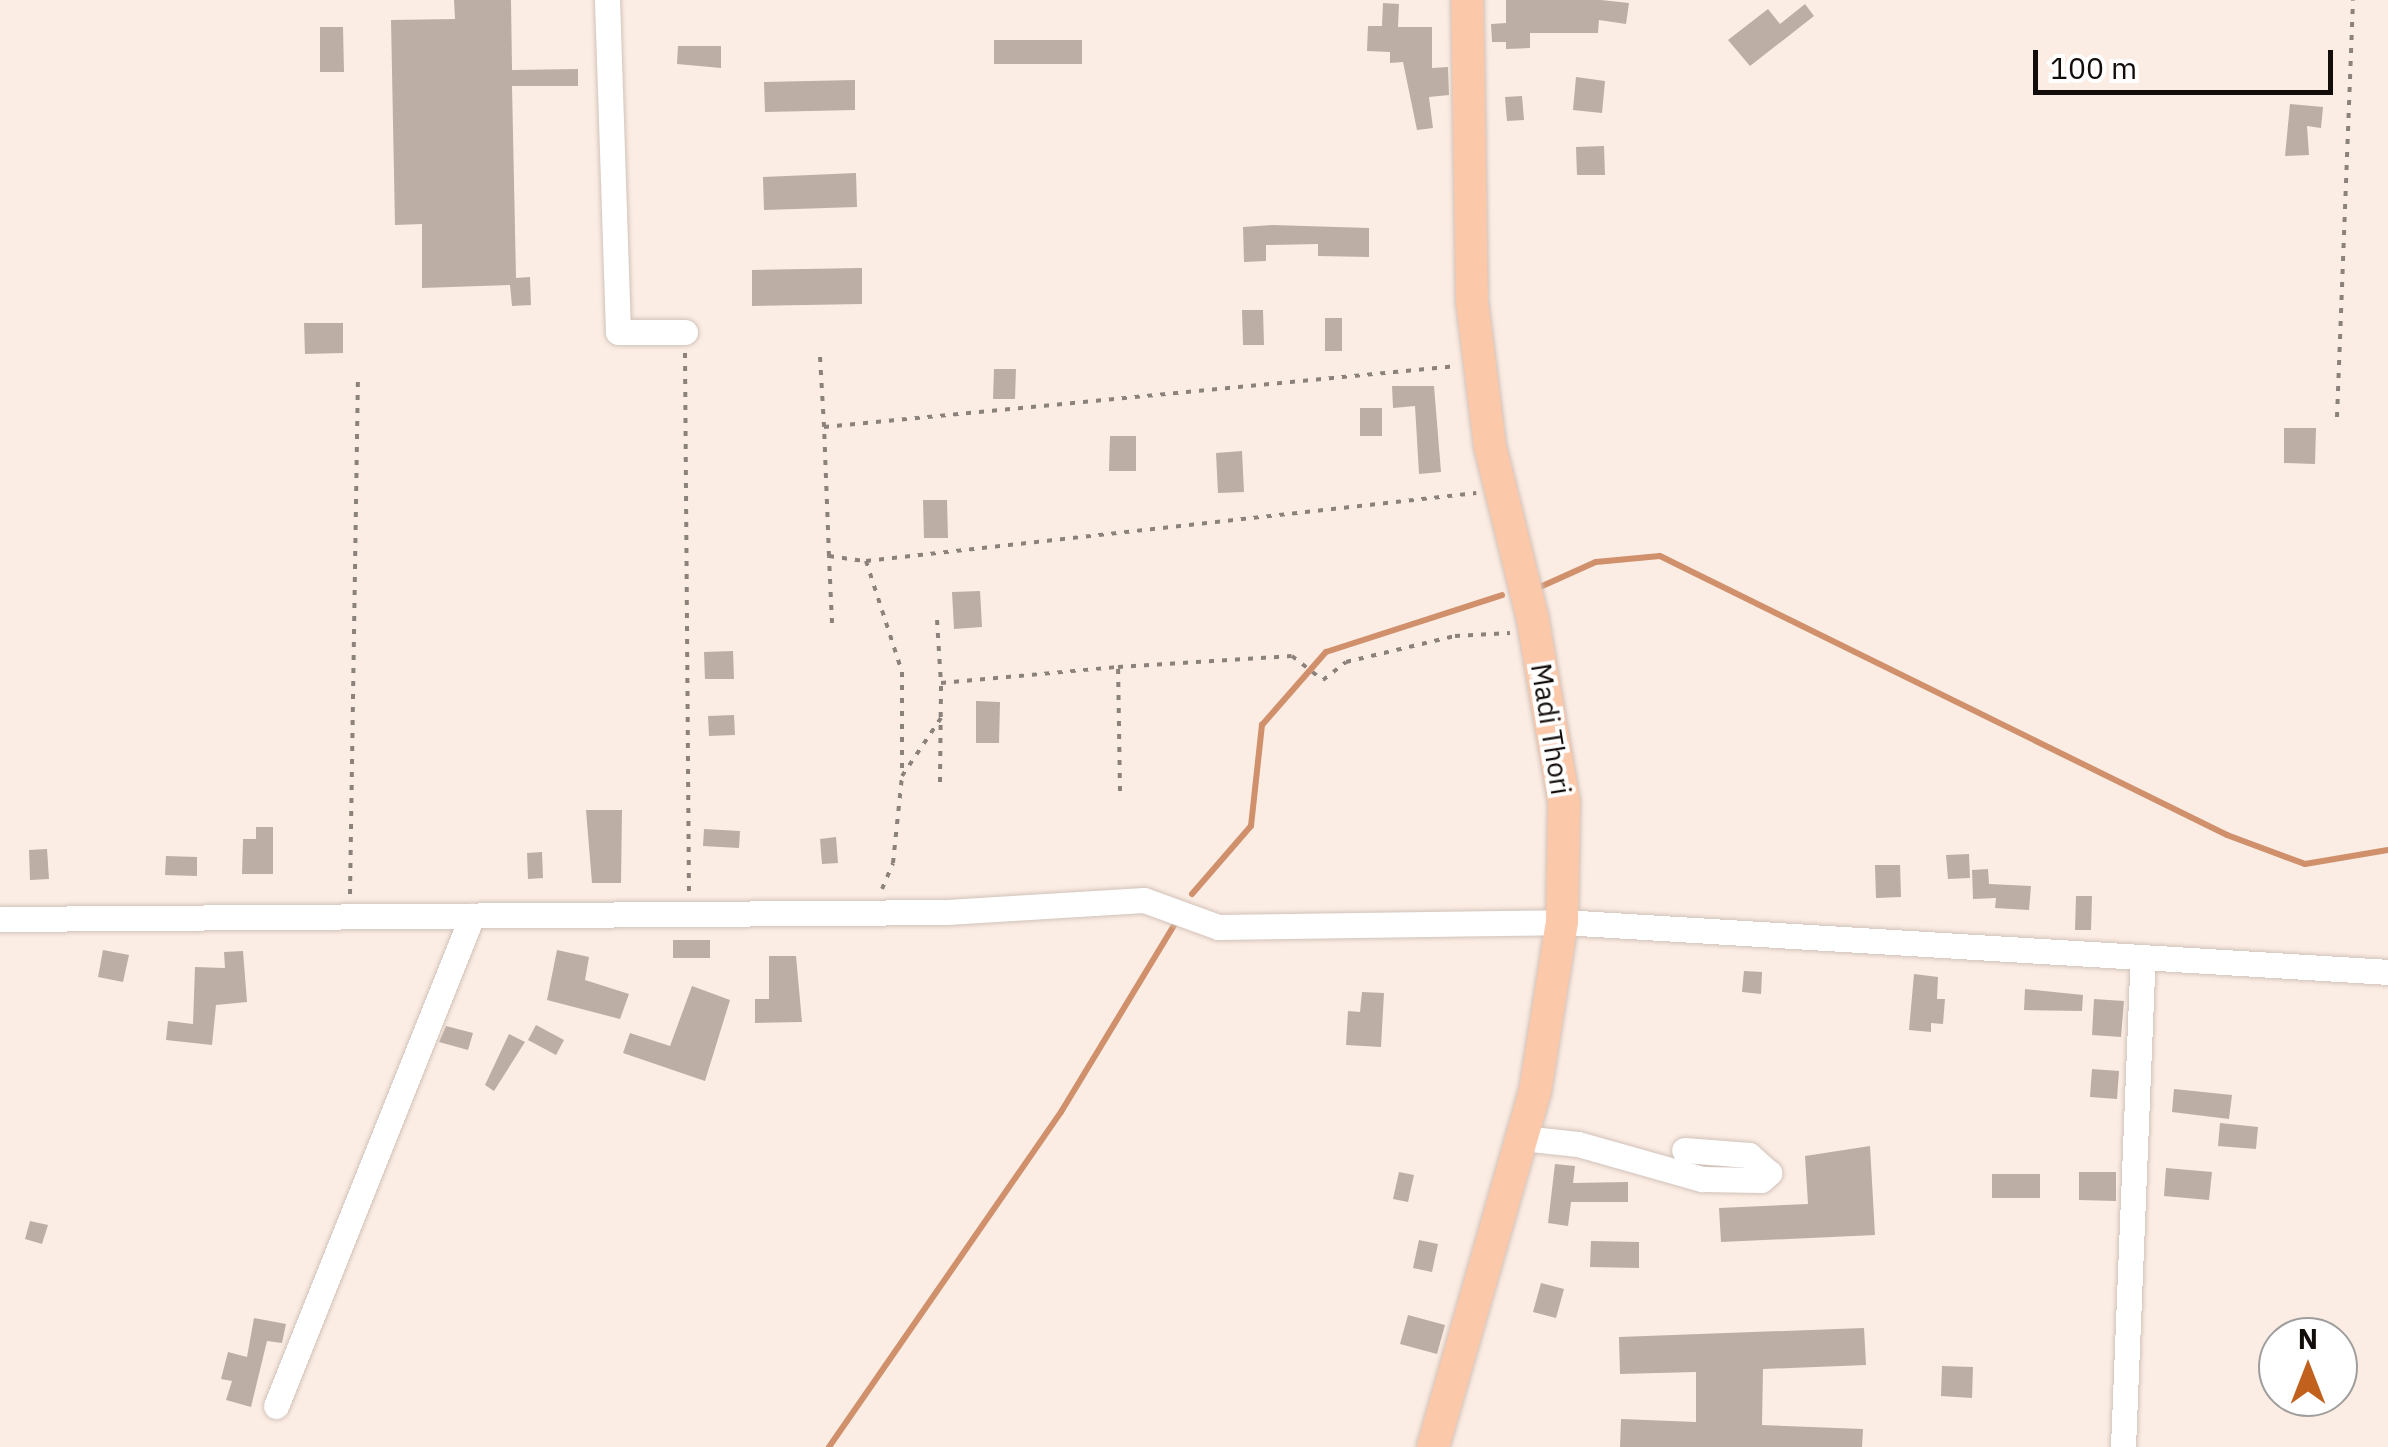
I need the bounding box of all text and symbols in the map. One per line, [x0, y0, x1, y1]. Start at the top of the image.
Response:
scale bar [2038, 30, 2338, 92]
text: 100 m [2050, 48, 2137, 87]
street label: Madi Thori [1524, 661, 1578, 797]
north arrow [2258, 1317, 2358, 1417]
text: N [2298, 1320, 2318, 1357]

